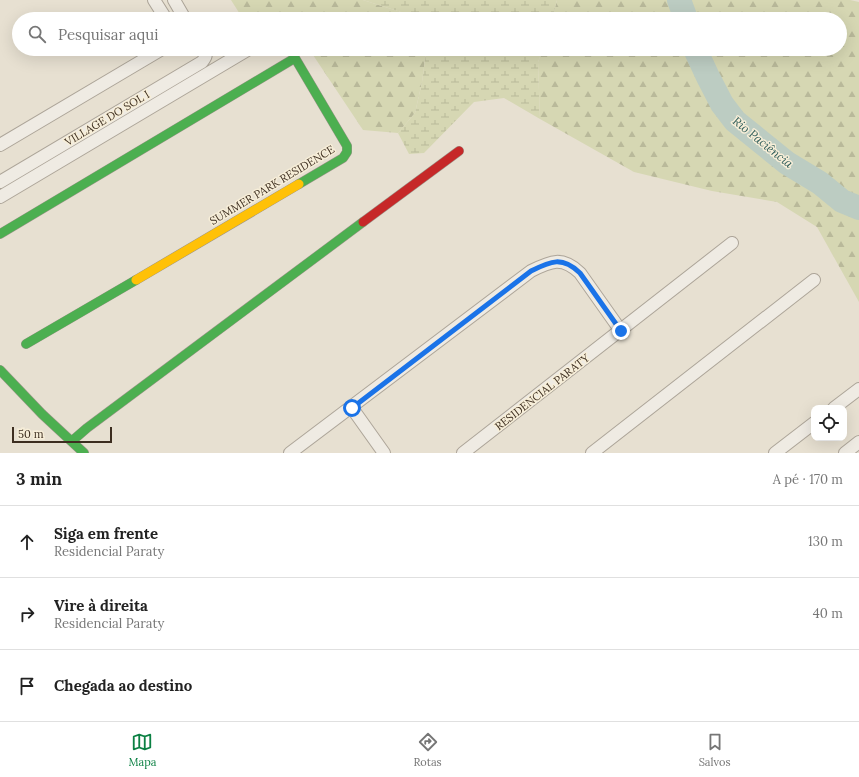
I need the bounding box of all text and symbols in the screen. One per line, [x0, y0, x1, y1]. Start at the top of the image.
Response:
search box [12, 12, 847, 56]
icon: search [26, 23, 48, 45]
text: Pesquisar aqui [58, 25, 158, 44]
street label: VILLAGE DO SOL I [61, 87, 152, 149]
water label: Rio Paciência [730, 113, 796, 171]
street label: SUMMER PARK RESIDENCE [207, 142, 337, 228]
route end [612, 322, 630, 340]
street label: RESIDENCIAL PARATY [492, 350, 593, 433]
route start [343, 399, 361, 417]
map controls [811, 405, 847, 441]
button: locate [811, 405, 847, 441]
scale bar [12, 425, 112, 444]
text: 50 m [18, 427, 44, 441]
text: 3 min [16, 468, 62, 490]
text: A pé · 170 m [773, 471, 843, 488]
text: Siga em frente [54, 524, 158, 543]
icon: ahead [16, 531, 38, 553]
text: 130 m [808, 533, 843, 550]
text: Residencial Paraty [54, 543, 164, 560]
text: Vire à direita [54, 596, 148, 615]
icon: right [16, 603, 38, 625]
text: 40 m [813, 605, 843, 622]
text: Residencial Paraty [54, 615, 164, 632]
icon: arrive [16, 675, 38, 697]
text: Chegada ao destino [54, 676, 192, 695]
tab: Mapa [128, 731, 156, 769]
tab: Rotas [413, 731, 442, 769]
tab: Salvos [699, 731, 731, 769]

